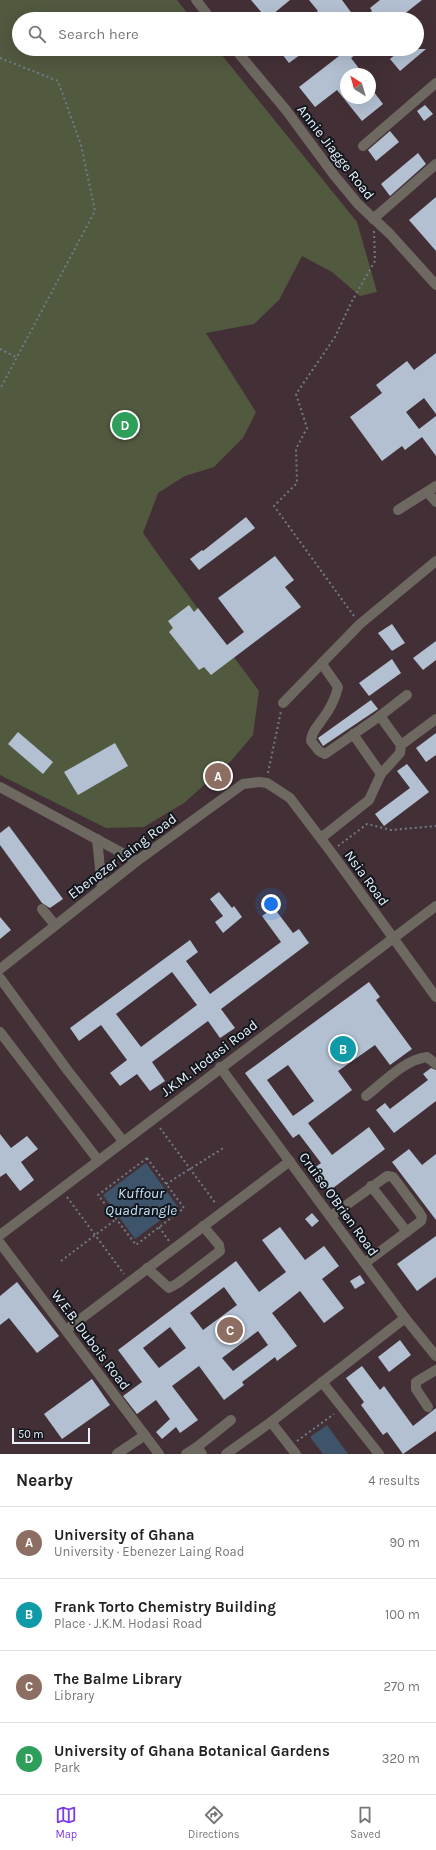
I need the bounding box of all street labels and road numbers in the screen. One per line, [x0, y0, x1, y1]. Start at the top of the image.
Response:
street label: Annie Jiagge Road [293, 101, 378, 203]
street label: Ebenezer Laing Road [65, 810, 180, 903]
street label: Nsia Road [341, 847, 392, 909]
street label: J.K.M. Hodasi Road [157, 1016, 261, 1100]
street label: Cruise O'Brien Road [295, 1149, 382, 1260]
street label: W.E.B. Dubois Road [48, 1287, 134, 1394]

